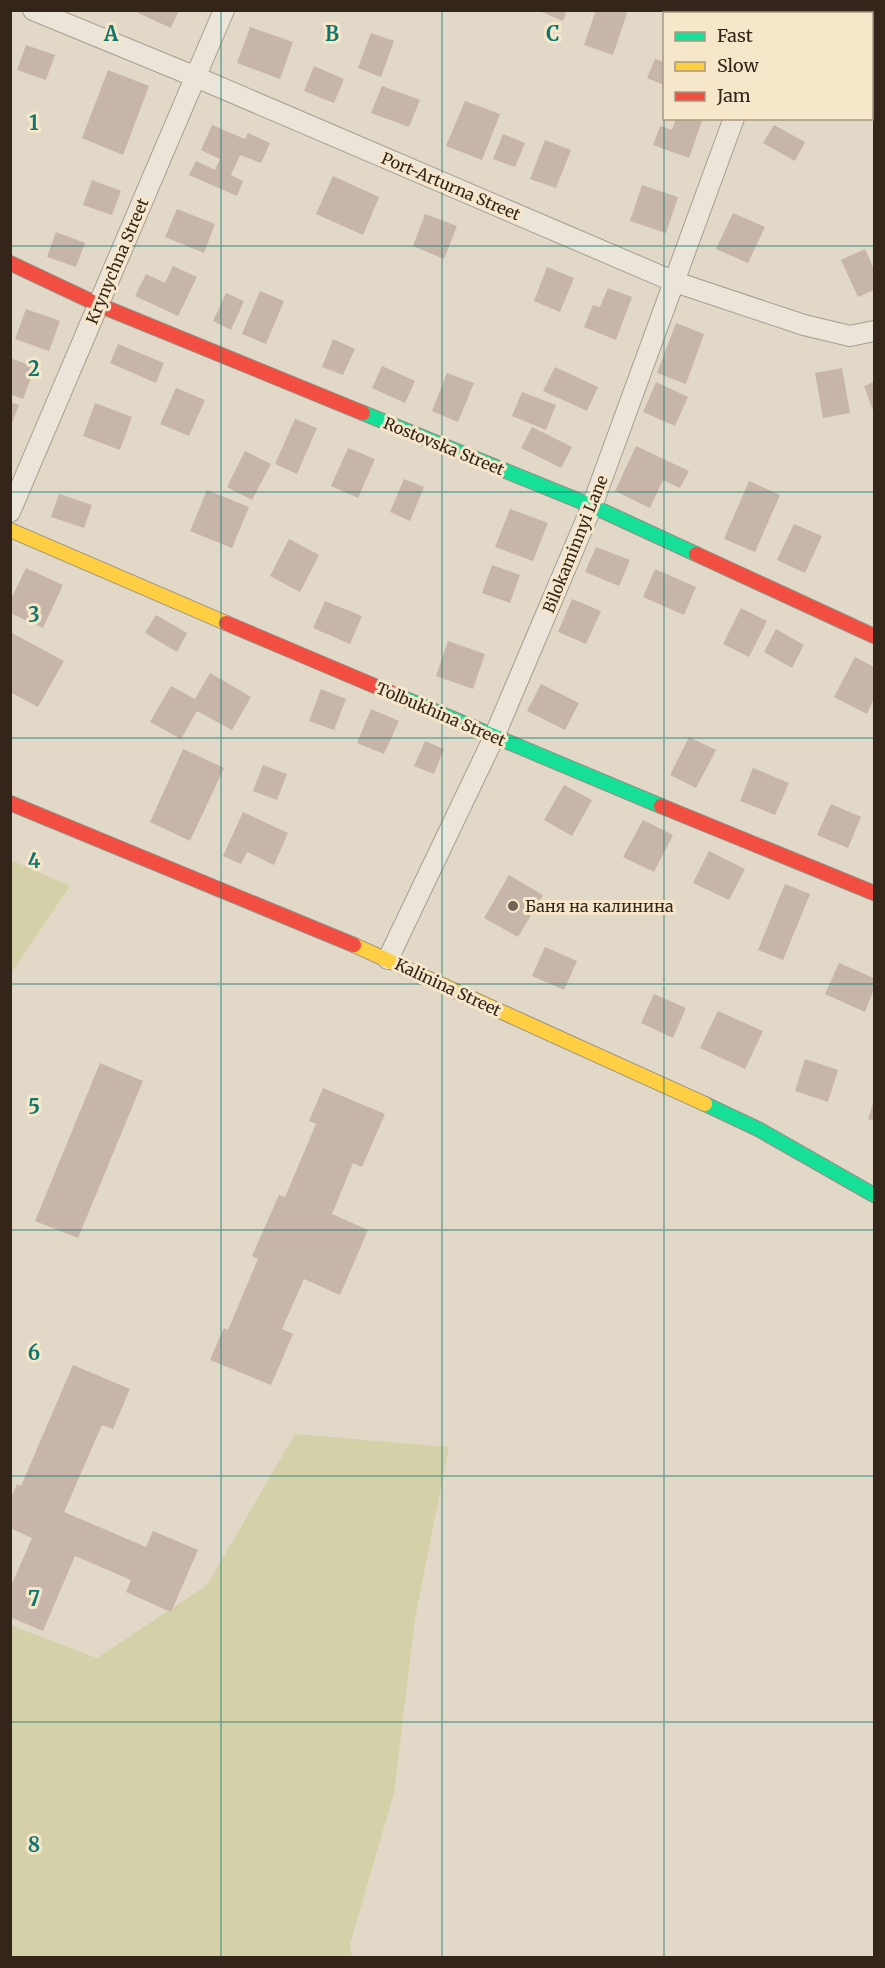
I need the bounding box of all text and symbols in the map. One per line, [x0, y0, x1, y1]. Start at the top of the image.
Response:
legend [663, 12, 873, 120]
text: A [103, 21, 119, 46]
text: B [325, 21, 339, 46]
text: C [546, 21, 560, 46]
text: Fast [717, 24, 753, 47]
text: Slow [717, 54, 760, 77]
text: Jam [716, 84, 751, 107]
text: 1 [29, 110, 39, 135]
street label: Port-Arturna Street [379, 148, 524, 225]
street label: Krynychna Street [81, 194, 153, 327]
text: 2 [28, 356, 40, 381]
street label: Rostovska Street [381, 413, 508, 480]
street label: Bilokaminnyi Lane [538, 472, 612, 616]
text: 3 [28, 602, 40, 627]
street label: Tolbukhina Street [373, 678, 509, 751]
text: 4 [28, 848, 41, 873]
place label: Баня на калинина [525, 896, 674, 916]
marker: Баня на калинина [506, 899, 520, 913]
street label: Kalinina Street [392, 954, 505, 1021]
text: 5 [28, 1094, 40, 1119]
text: 6 [28, 1340, 40, 1365]
text: 7 [28, 1586, 40, 1611]
text: 8 [28, 1832, 40, 1857]

